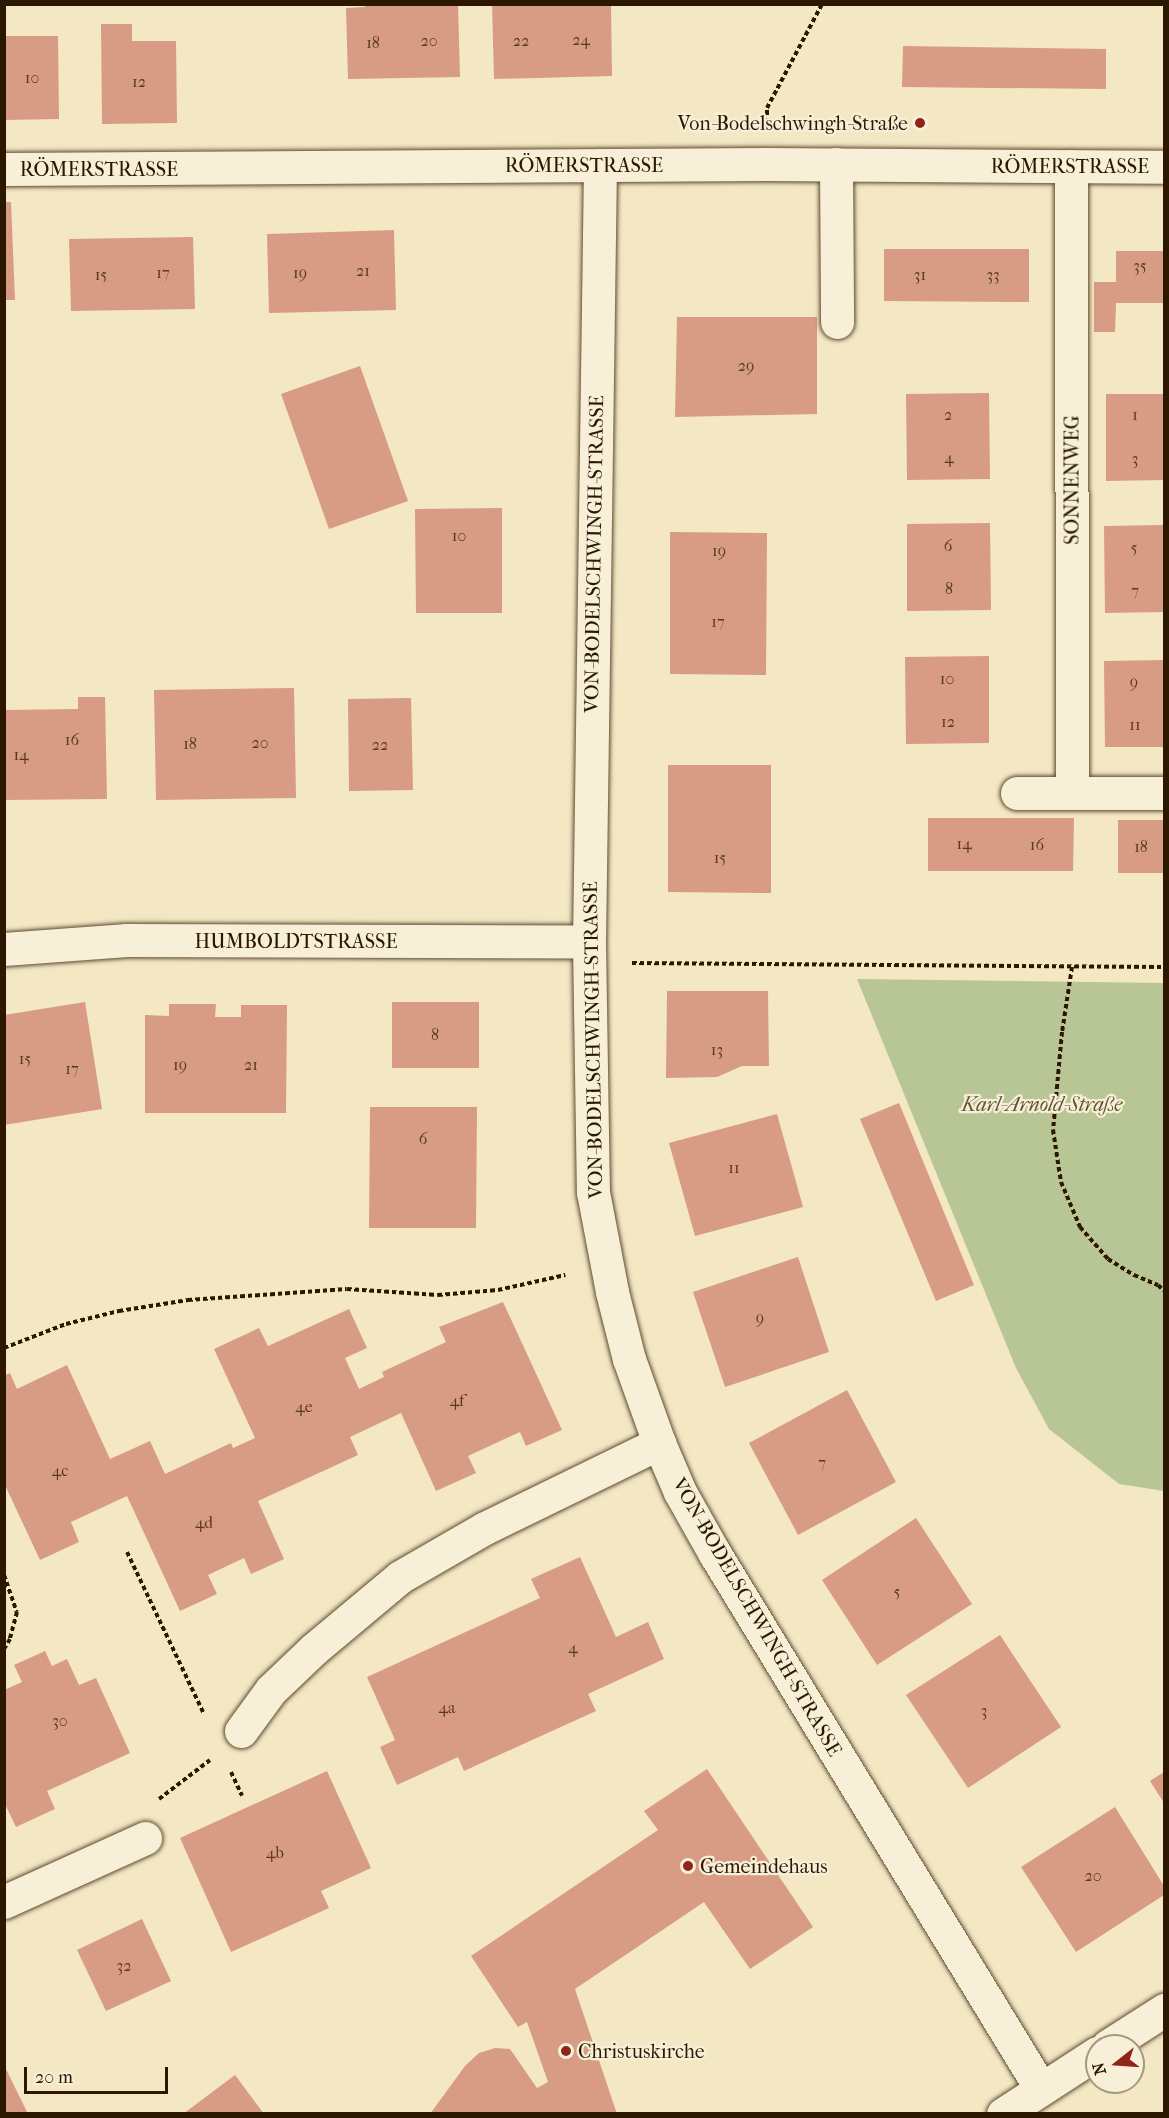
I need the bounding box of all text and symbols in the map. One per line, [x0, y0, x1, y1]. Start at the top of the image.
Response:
house number: 24 [572, 30, 590, 50]
house number: 20 [420, 31, 438, 51]
house number: 22 [513, 31, 529, 51]
house number: 18 [366, 33, 380, 53]
house number: 10 [25, 68, 39, 88]
house number: 12 [132, 72, 146, 92]
place label: Von-Bodelschwingh-Straße [677, 111, 908, 135]
marker: Von-Bodelschwingh-Straße [913, 116, 927, 130]
street label: RÖMERSTRASSE [505, 153, 663, 177]
street label: RÖMERSTRASSE [991, 154, 1149, 178]
street label: RÖMERSTRASSE [20, 157, 178, 181]
house number: 35 [1133, 256, 1147, 276]
house number: 21 [356, 261, 370, 281]
house number: 17 [156, 263, 170, 283]
house number: 19 [293, 263, 307, 283]
house number: 15 [95, 265, 107, 285]
house number: 31 [914, 265, 926, 285]
house number: 33 [986, 265, 1000, 285]
house number: 29 [738, 356, 754, 376]
street label: VON-BODELSCHWINGH-STRASSE [579, 395, 609, 713]
house number: 2 [944, 405, 952, 425]
house number: 1 [1132, 405, 1138, 425]
street label: SONNENWEG [1060, 415, 1084, 545]
house number: 4 [944, 448, 954, 468]
house number: 3 [1132, 449, 1138, 469]
house number: 10 [452, 526, 466, 546]
house number: 6 [944, 536, 952, 556]
house number: 5 [1131, 538, 1137, 558]
house number: 19 [712, 541, 726, 561]
house number: 8 [945, 579, 953, 599]
house number: 7 [1131, 581, 1139, 601]
house number: 17 [711, 612, 725, 632]
house number: 10 [940, 669, 954, 689]
house number: 9 [1130, 672, 1138, 692]
house number: 12 [941, 712, 955, 732]
house number: 11 [1129, 715, 1141, 735]
house number: 16 [65, 730, 79, 750]
house number: 20 [251, 733, 269, 753]
house number: 18 [183, 734, 197, 754]
house number: 22 [372, 735, 388, 755]
house number: 14 [13, 745, 29, 765]
house number: 14 [956, 834, 972, 854]
house number: 16 [1030, 835, 1044, 855]
house number: 18 [1134, 837, 1148, 857]
house number: 15 [714, 848, 726, 868]
street label: VON-BODELSCHWINGH-STRASSE [578, 881, 608, 1199]
street label: HUMBOLDTSTRASSE [194, 929, 398, 953]
house number: 8 [431, 1025, 439, 1045]
house number: 13 [711, 1040, 723, 1060]
house number: 15 [19, 1049, 31, 1069]
house number: 19 [173, 1055, 187, 1075]
house number: 21 [244, 1055, 258, 1075]
house number: 17 [65, 1059, 79, 1079]
park label: Karl-Arnold-Straße [962, 1092, 1122, 1116]
house number: 6 [419, 1129, 427, 1149]
house number: 11 [728, 1158, 740, 1178]
house number: 9 [756, 1308, 764, 1328]
house number: 4f [450, 1391, 464, 1411]
house number: 4e [295, 1397, 313, 1417]
house number: 7 [818, 1453, 826, 1473]
house number: 4c [52, 1461, 68, 1481]
street label: VON-BODELSCHWINGH-STRASSE [667, 1473, 847, 1761]
house number: 4d [195, 1513, 213, 1533]
house number: 5 [894, 1582, 900, 1602]
house number: 4 [568, 1638, 578, 1658]
house number: 4a [439, 1698, 455, 1718]
house number: 3 [981, 1701, 987, 1721]
house number: 30 [52, 1711, 68, 1731]
house number: 4b [266, 1843, 284, 1863]
place label: Gemeindehaus [700, 1854, 828, 1878]
marker: Gemeindehaus [681, 1859, 695, 1873]
house number: 20 [1084, 1866, 1102, 1886]
house number: 32 [117, 1956, 131, 1976]
north arrow [1085, 2034, 1145, 2094]
place label: Christuskirche [578, 2039, 705, 2063]
marker: Christuskirche [559, 2044, 573, 2058]
scale bar [27, 2055, 171, 2093]
text: N [1088, 2060, 1110, 2077]
text: 20 m [35, 2067, 73, 2088]

